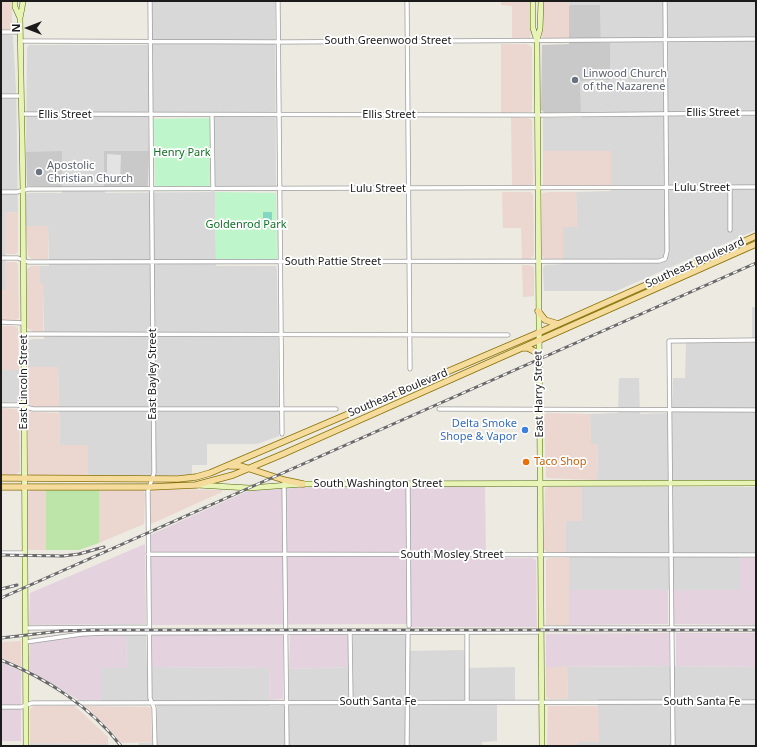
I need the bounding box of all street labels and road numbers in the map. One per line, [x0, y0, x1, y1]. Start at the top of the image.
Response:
street label: South Greenwood Street [325, 34, 451, 48]
street label: Ellis Street [686, 106, 740, 120]
street label: Ellis Street [38, 108, 92, 122]
street label: Ellis Street [362, 108, 416, 122]
street label: Lulu Street [674, 181, 730, 195]
street label: Lulu Street [350, 182, 406, 196]
street label: Southeast Boulevard [643, 235, 747, 291]
street label: South Pattie Street [285, 255, 381, 269]
street label: East Bayley Street [146, 328, 160, 420]
street label: East Lincoln Street [17, 335, 31, 429]
street label: East Harry Street [532, 350, 546, 438]
street label: Southeast Boulevard [346, 366, 450, 420]
street label: South Washington Street [314, 477, 442, 491]
street label: South Mosley Street [400, 548, 504, 562]
street label: South Santa Fe [339, 695, 417, 709]
street label: South Santa Fe [663, 695, 741, 709]

